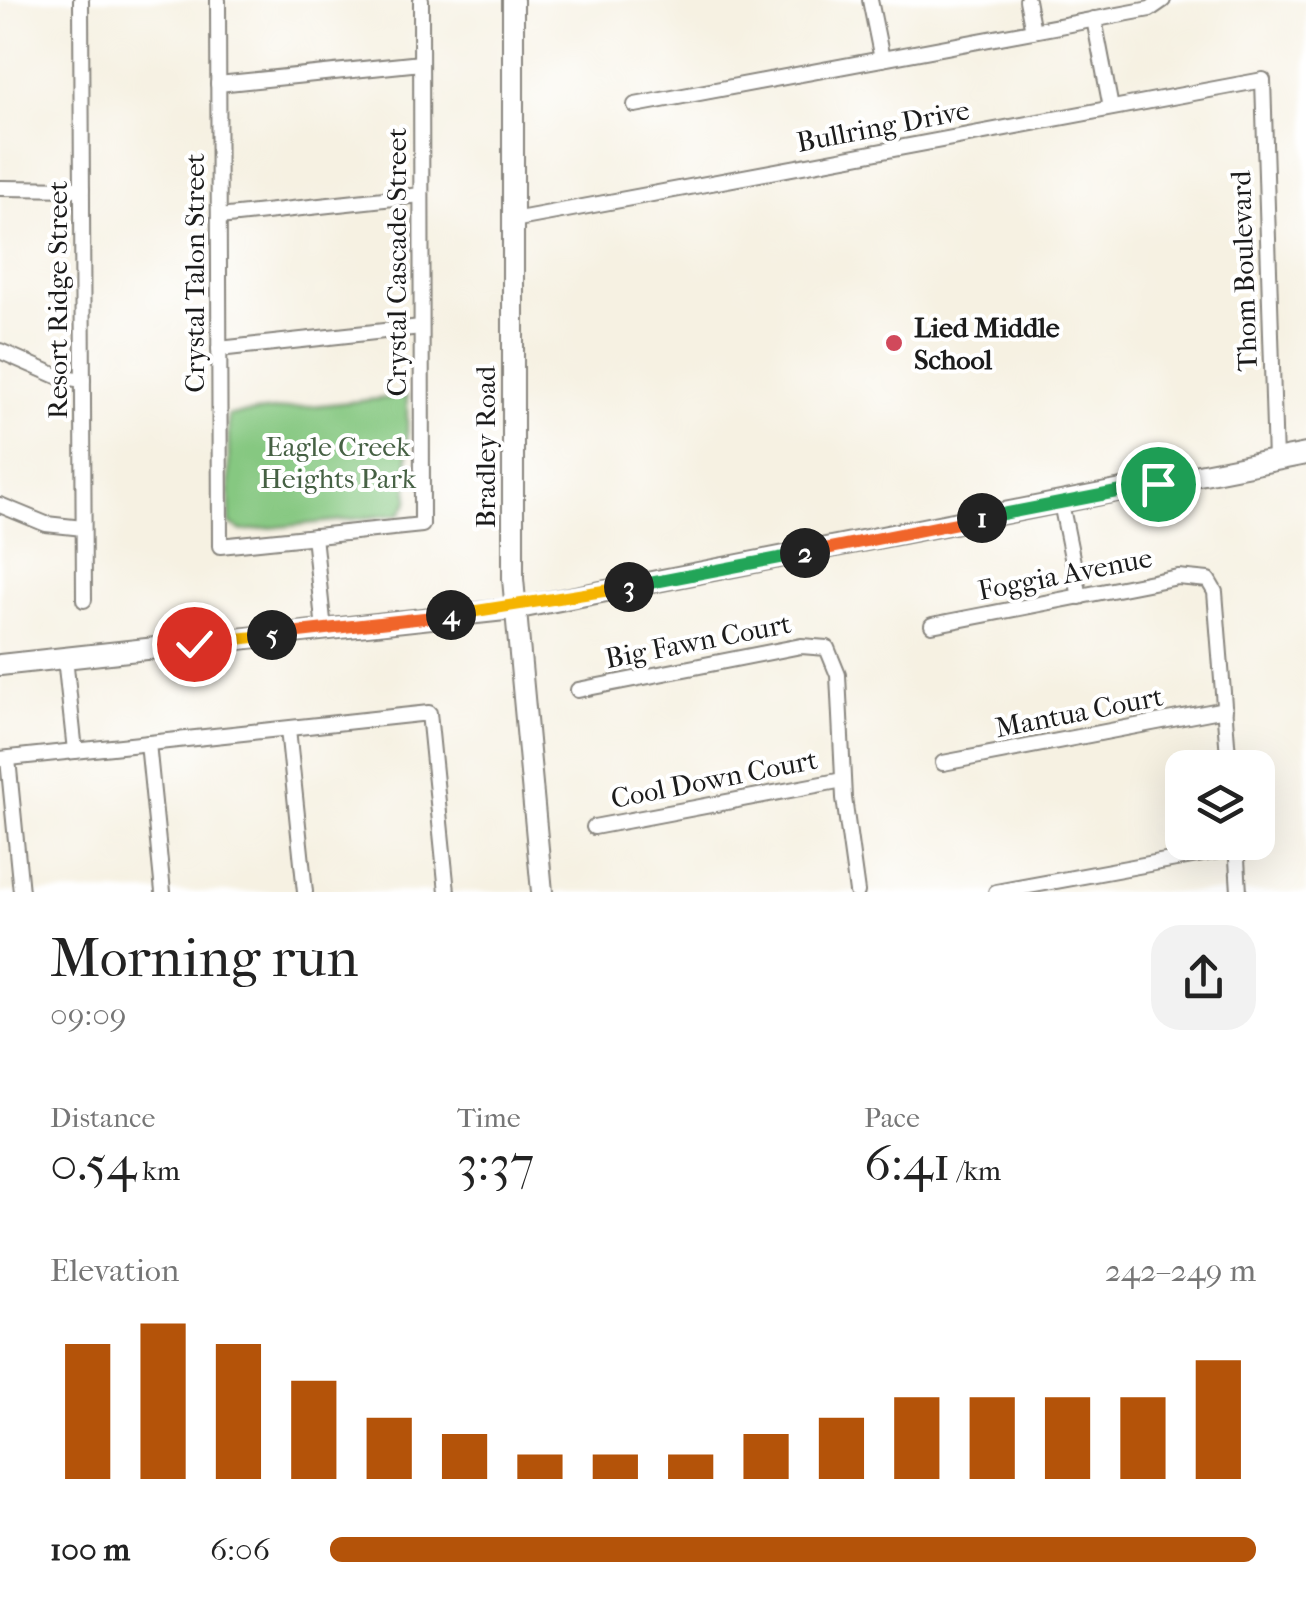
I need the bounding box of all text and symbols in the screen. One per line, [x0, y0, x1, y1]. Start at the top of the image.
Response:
street label: Bullring Drive [794, 93, 972, 159]
street label: Crystal Cascade Street [380, 128, 413, 396]
street label: Crystal Talon Street [178, 153, 211, 393]
street label: Thom Boulevard [1224, 169, 1264, 372]
street label: Resort Ridge Street [41, 181, 74, 419]
place label: Lied Middle School [914, 311, 1060, 376]
marker: Lied Middle School [883, 332, 905, 354]
street label: Bradley Road [469, 365, 502, 528]
park label: Eagle Creek Heights Park [260, 430, 417, 495]
pin [1116, 442, 1201, 527]
icon: arrive [1131, 457, 1186, 512]
pin: 1 [957, 493, 1007, 543]
text: 1 [977, 501, 987, 534]
pin: 2 [780, 528, 830, 578]
text: 2 [798, 536, 812, 569]
street label: Foggia Avenue [975, 541, 1155, 607]
pin: 3 [604, 562, 654, 612]
text: 3 [623, 570, 635, 603]
pin: 4 [426, 590, 476, 640]
text: 4 [443, 598, 459, 631]
pin [152, 602, 237, 687]
street label: Big Fawn Court [602, 607, 794, 675]
pin: 5 [247, 610, 297, 660]
icon: check [167, 617, 222, 672]
text: 5 [266, 618, 278, 651]
street label: Mantua Court [992, 680, 1166, 744]
street label: Cool Down Court [608, 743, 820, 815]
map controls [1165, 750, 1275, 860]
button: layers [1165, 750, 1275, 860]
button: share [1151, 925, 1256, 1030]
text: Morning run [50, 926, 358, 990]
text: 09:09 [50, 996, 127, 1033]
text: Distance [50, 1101, 155, 1134]
text: Time [457, 1101, 521, 1134]
text: Pace [864, 1101, 920, 1134]
text: 0.54 [50, 1134, 136, 1193]
text: 3:37 [457, 1134, 534, 1193]
text: 6:41 [864, 1134, 951, 1193]
text: km [136, 1154, 180, 1187]
text: /km [951, 1154, 1001, 1187]
text: Elevation [50, 1252, 179, 1289]
text: 242–249 m [1105, 1252, 1256, 1289]
text: 100 m [50, 1531, 130, 1568]
text: 6:06 [210, 1531, 270, 1568]

